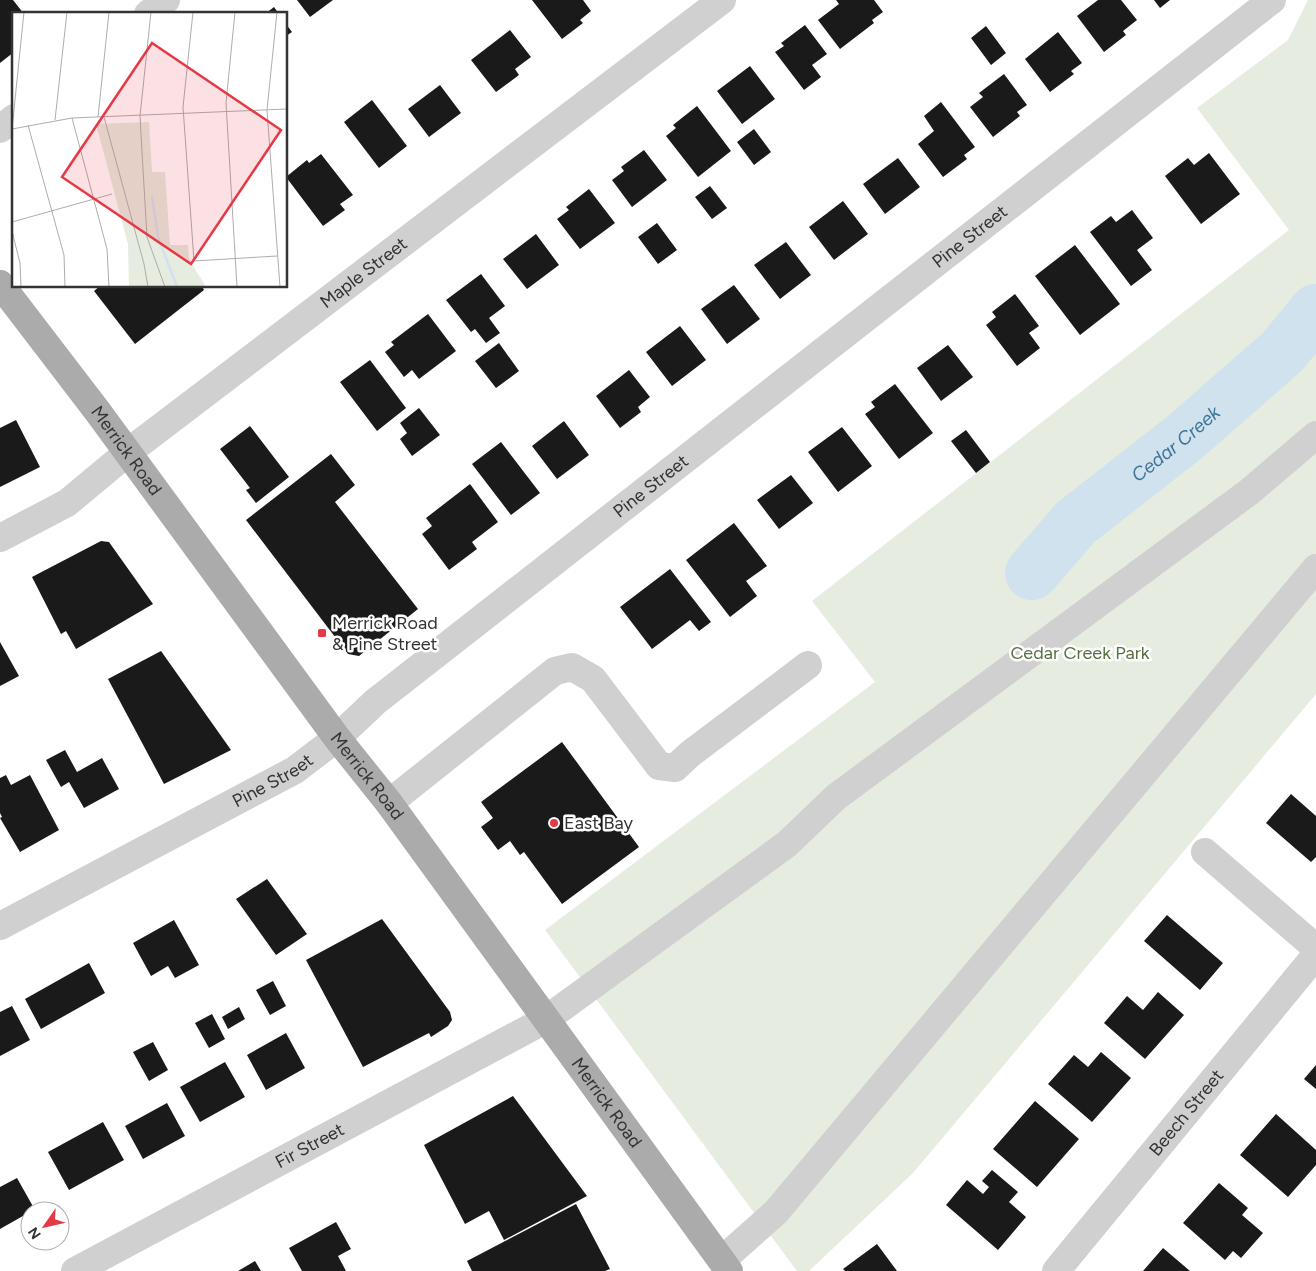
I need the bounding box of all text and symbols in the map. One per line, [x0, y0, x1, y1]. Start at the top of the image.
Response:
inset map [12, 12, 288, 288]
street label: Pine Street [928, 200, 1012, 273]
street label: Maple Street [316, 233, 412, 313]
water label: Cedar Creek [1126, 400, 1225, 486]
street label: Merrick Road [86, 401, 166, 500]
street label: Pine Street [609, 450, 693, 522]
place label: Merrick Road & Pine Street [332, 612, 438, 655]
marker: Merrick Road & Pine Street [316, 627, 328, 639]
park label: Cedar Creek Park [1010, 642, 1150, 664]
street label: Merrick Road [326, 728, 409, 824]
street label: Pine Street [229, 749, 318, 812]
place label: East Bay [564, 812, 634, 834]
marker: East Bay [548, 817, 560, 829]
street label: Merrick Road [567, 1053, 647, 1152]
street label: Beech Street [1144, 1065, 1228, 1160]
street label: Fir Street [271, 1118, 348, 1173]
north arrow [20, 1201, 70, 1251]
text: N [25, 1224, 45, 1242]

